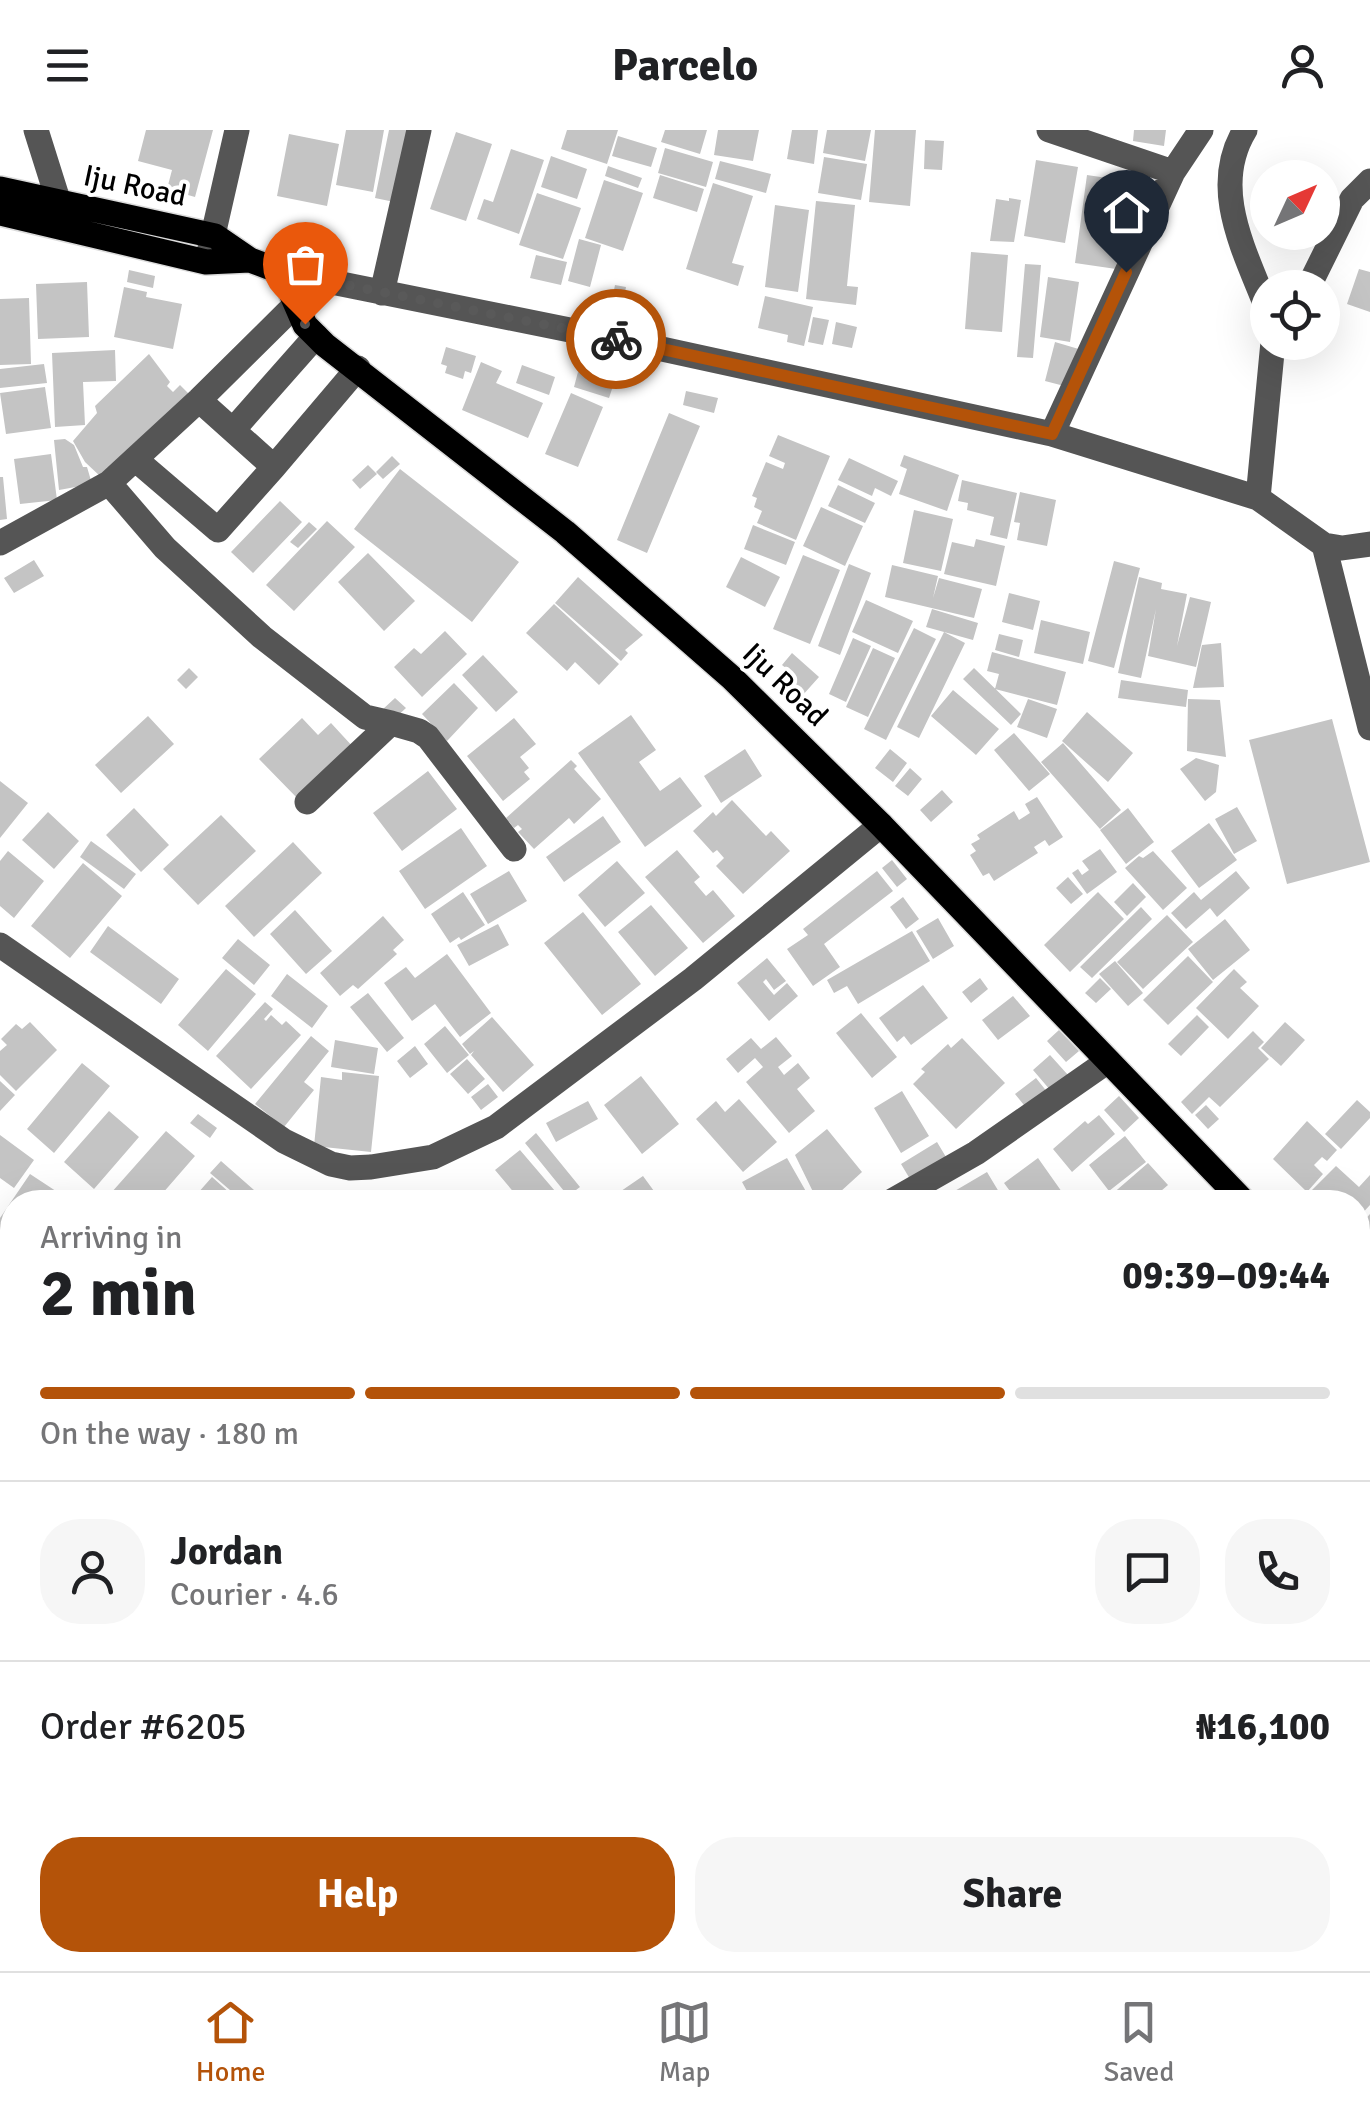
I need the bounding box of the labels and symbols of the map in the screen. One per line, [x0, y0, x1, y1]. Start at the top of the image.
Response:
street label: Iju Road [80, 157, 190, 215]
north arrow [1250, 160, 1340, 250]
pin [1084, 170, 1169, 273]
pin [263, 222, 348, 325]
courier [566, 289, 666, 389]
street label: Iju Road [735, 635, 835, 735]

